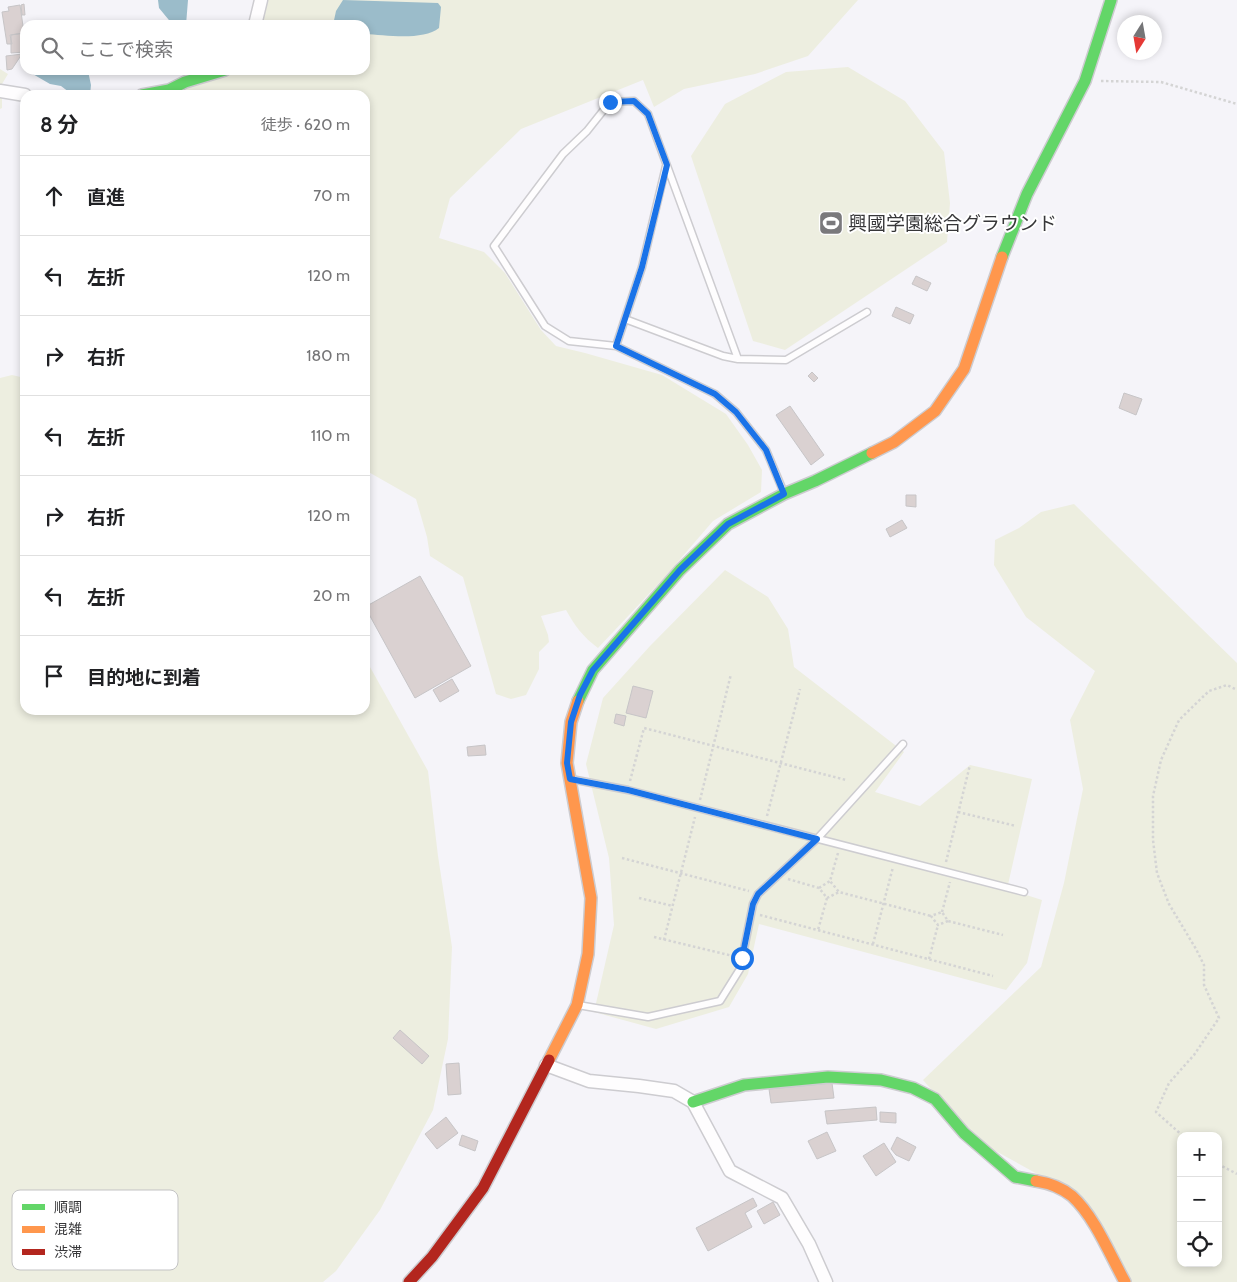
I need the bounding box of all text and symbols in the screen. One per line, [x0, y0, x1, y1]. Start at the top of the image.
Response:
north arrow [1117, 15, 1162, 60]
search box [20, 20, 370, 75]
icon: search [38, 34, 66, 62]
text: ここで検索 [78, 38, 173, 61]
route end [599, 91, 622, 114]
text: 8 分 [40, 112, 78, 137]
text: 徒歩 · 620 m [261, 115, 350, 134]
icon: ahead [40, 182, 68, 210]
text: 直進 [87, 186, 125, 209]
text: 70 m [313, 186, 350, 205]
sports icon: 興國学園総合グラウンド [818, 210, 844, 236]
place label: 興國学園総合グラウンド [848, 212, 1057, 235]
icon: left [40, 262, 68, 290]
text: 左折 [87, 266, 125, 289]
text: 120 m [308, 266, 350, 285]
icon: right [40, 342, 68, 370]
text: 右折 [87, 346, 125, 369]
text: 180 m [306, 346, 350, 365]
icon: left [40, 422, 68, 450]
text: 左折 [87, 426, 125, 449]
text: 110 m [311, 426, 350, 445]
icon: right [40, 502, 68, 530]
text: 右折 [87, 506, 125, 529]
text: 120 m [308, 506, 350, 525]
icon: left [40, 582, 68, 610]
text: 左折 [87, 586, 125, 609]
text: 20 m [313, 586, 350, 605]
icon: arrive [40, 662, 68, 690]
text: 目的地に到着 [87, 666, 201, 689]
route start [731, 947, 754, 970]
map controls [1177, 1132, 1222, 1267]
button: + [1177, 1132, 1222, 1177]
button: − [1177, 1177, 1222, 1222]
legend [12, 1190, 178, 1270]
text: 順調 [54, 1198, 82, 1216]
text: 混雑 [54, 1220, 82, 1238]
button: locate [1177, 1222, 1222, 1267]
text: 渋滞 [54, 1243, 82, 1261]

